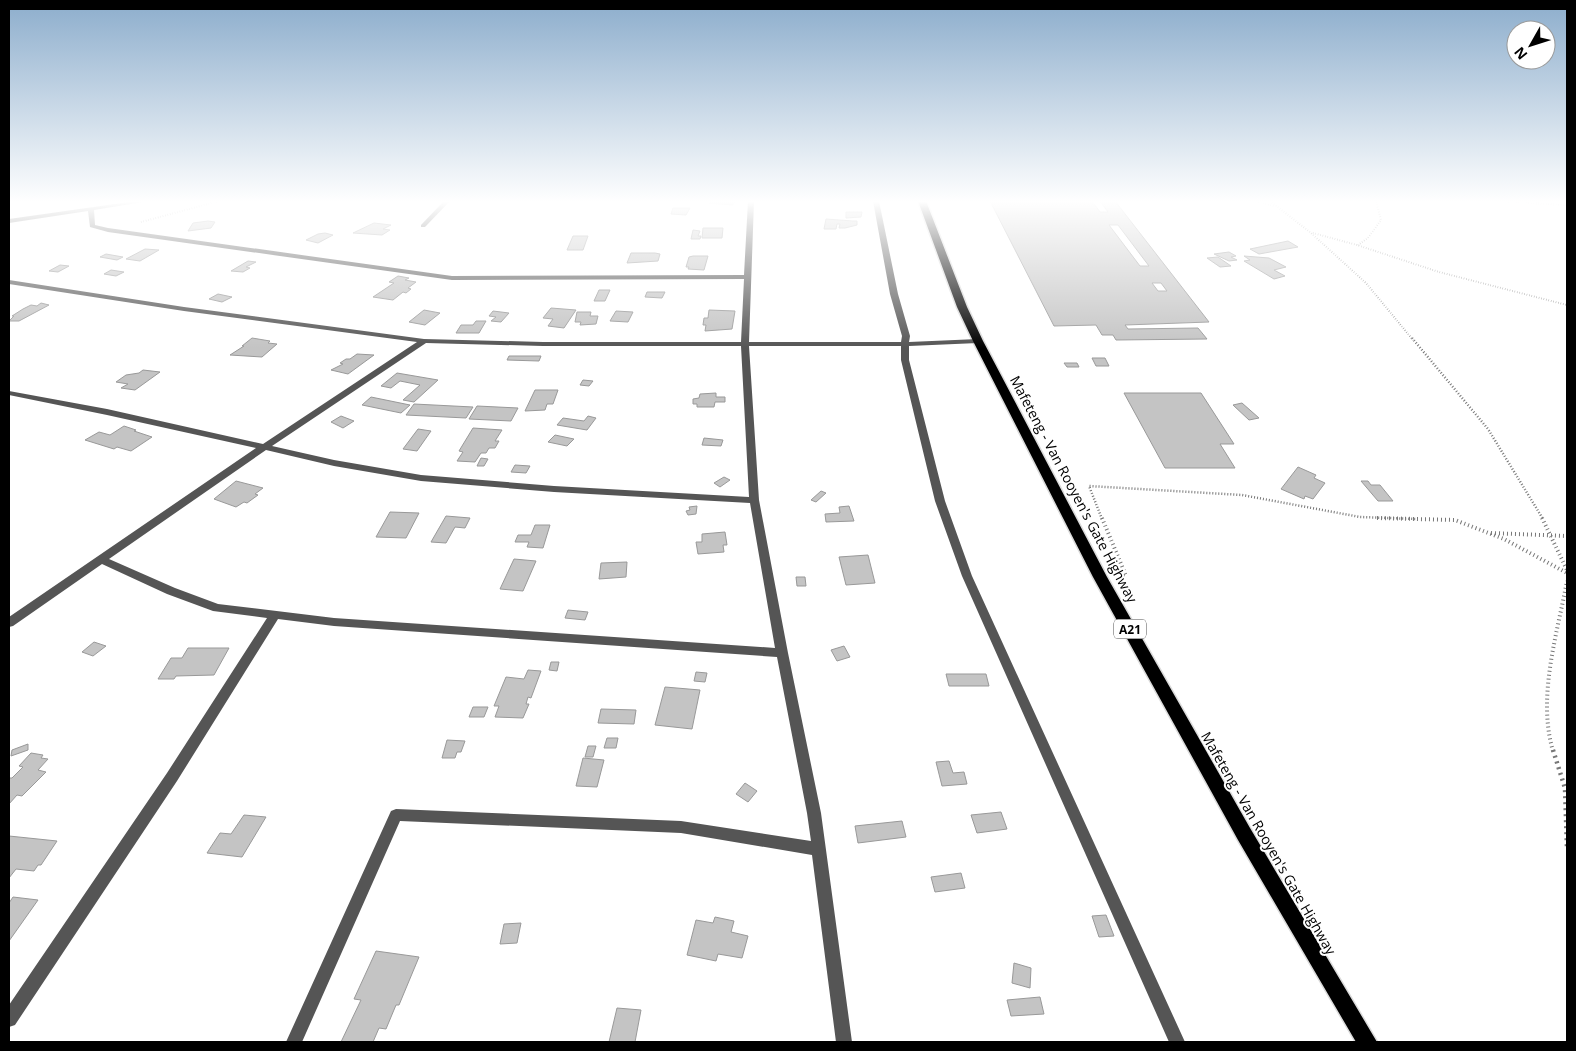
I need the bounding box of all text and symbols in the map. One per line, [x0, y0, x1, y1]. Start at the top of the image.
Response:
north arrow [1506, 20, 1556, 70]
text: N [1510, 43, 1531, 64]
street label: Mafeteng - Van Rooyen's Gate Highway [1006, 372, 1143, 607]
road number: A21 [1114, 620, 1146, 638]
street label: Mafeteng - Van Rooyen's Gate Highway [1197, 728, 1341, 959]

